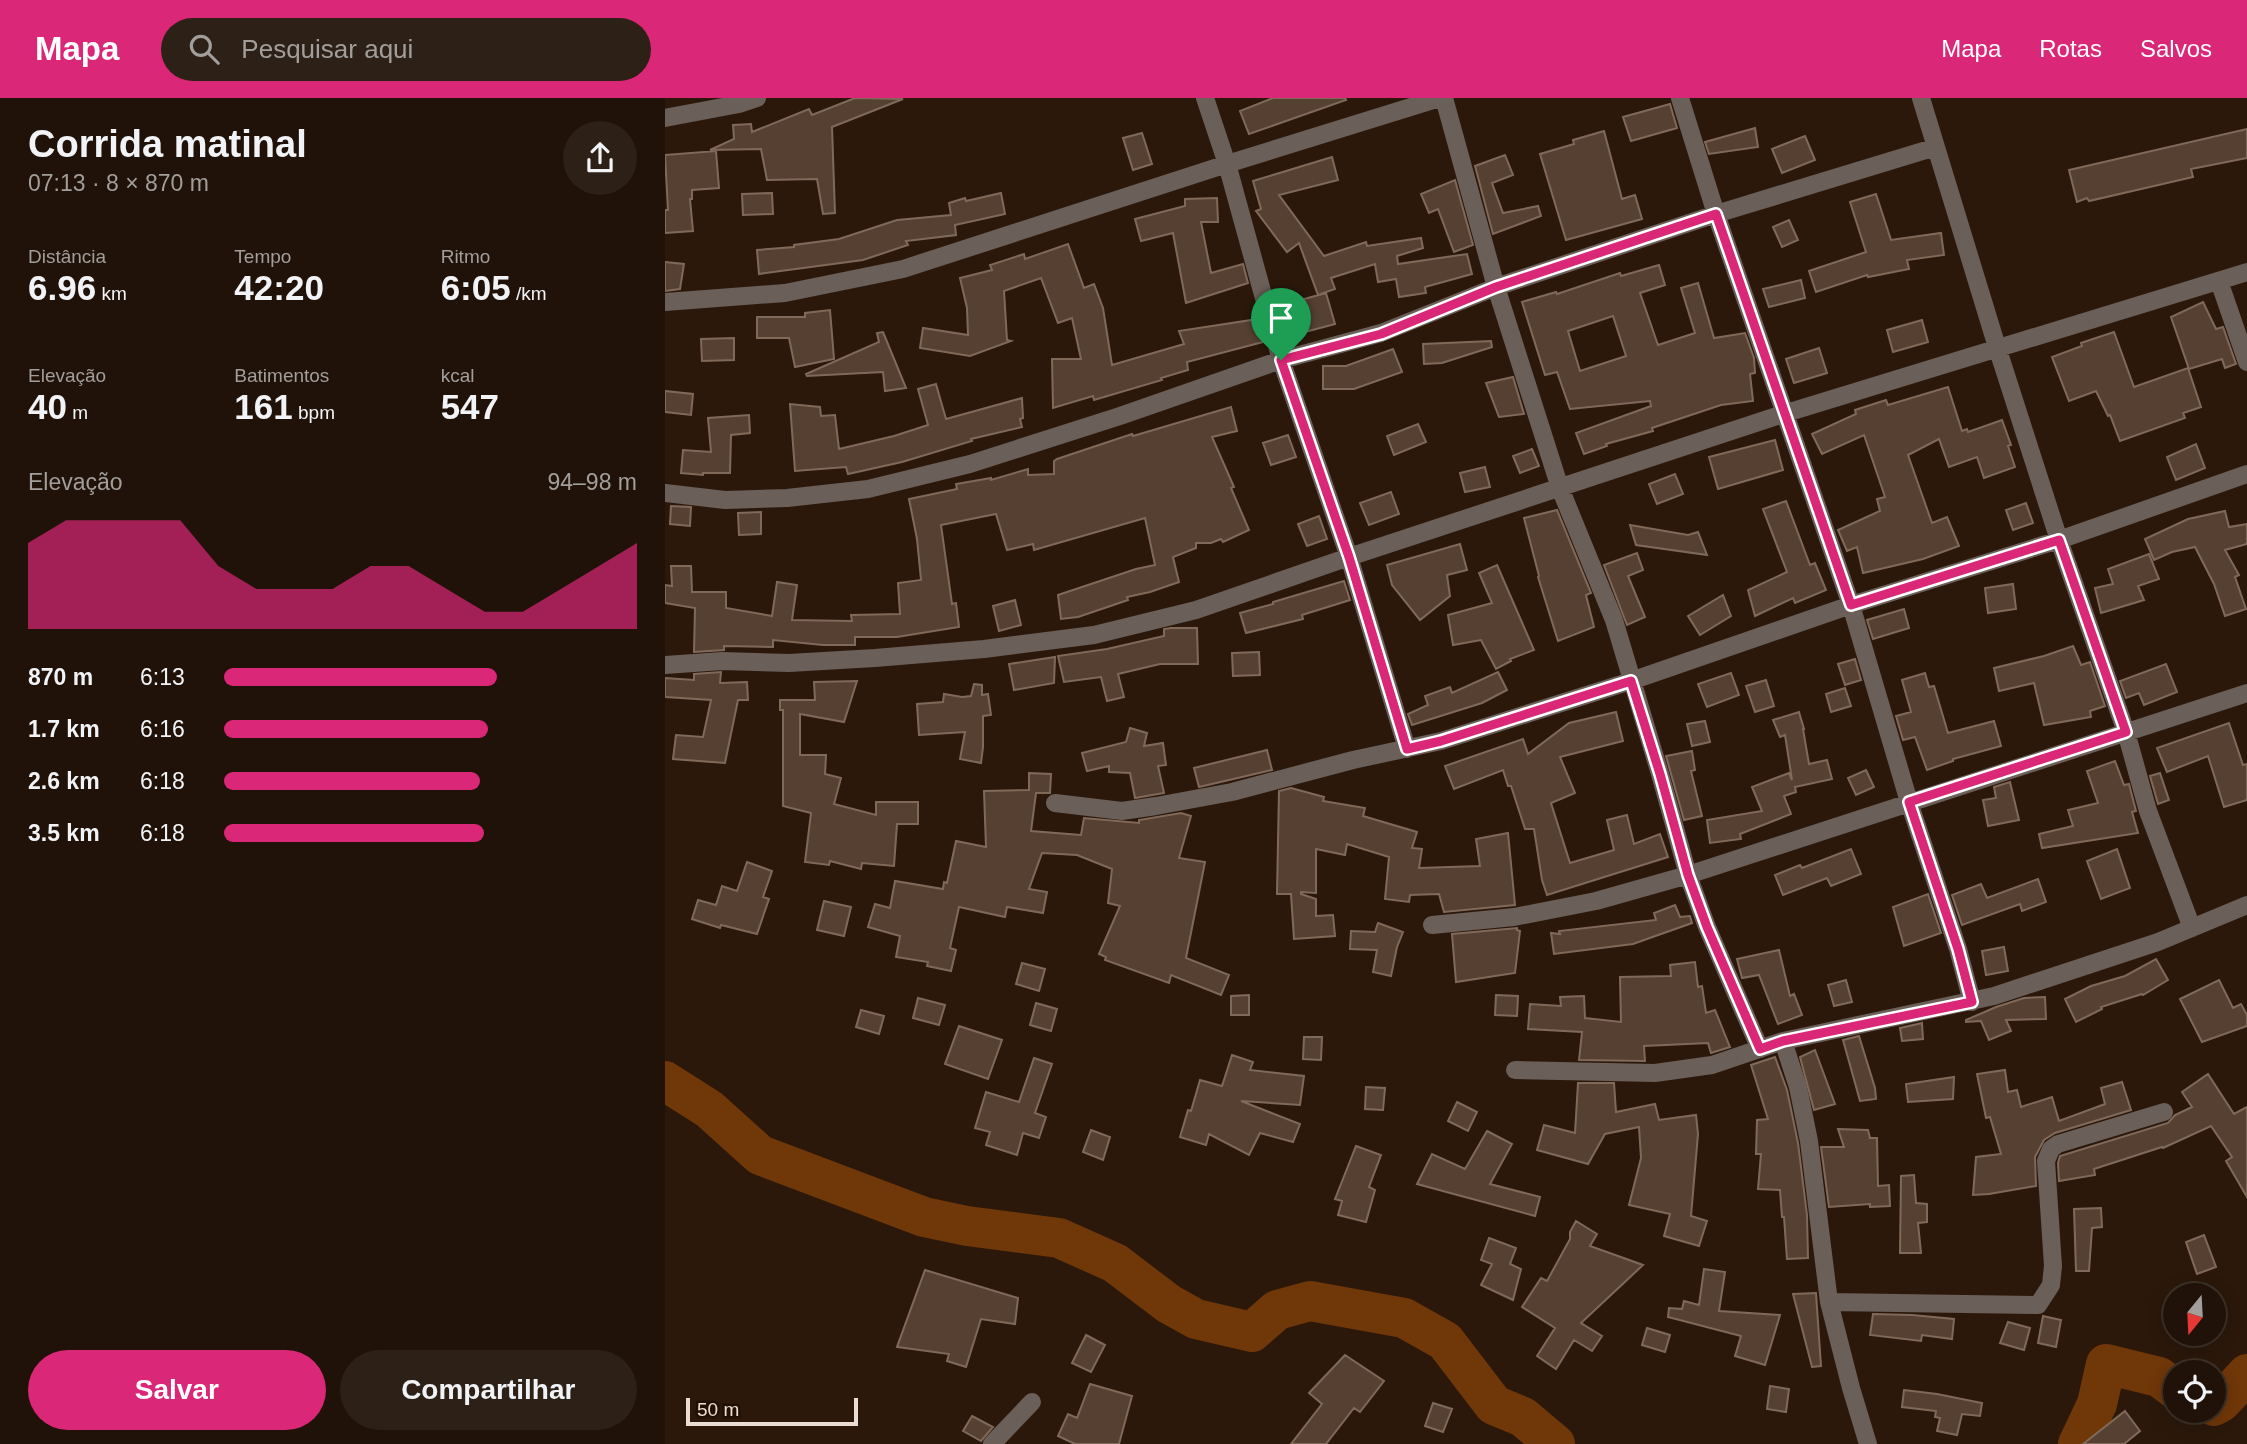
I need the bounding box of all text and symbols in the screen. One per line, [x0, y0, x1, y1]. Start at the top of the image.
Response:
search box [161, 18, 651, 81]
text: Mapa [35, 30, 119, 67]
icon: search [185, 30, 223, 68]
text: Pesquisar aqui [241, 34, 413, 64]
text: Mapa [1941, 35, 2001, 62]
text: Rotas [2039, 35, 2102, 62]
text: Salvos [2140, 35, 2212, 62]
button: share [563, 121, 637, 195]
text: Corrida matinal [28, 123, 307, 165]
text: 07:13 · 8 × 870 m [28, 170, 209, 196]
text: Distância [28, 246, 106, 267]
text: Tempo [234, 246, 291, 267]
text: Ritmo [441, 246, 490, 267]
text: 6.96 [28, 268, 96, 307]
text: 42:20 [234, 268, 324, 307]
text: 6:05 [441, 268, 511, 307]
text: km [96, 283, 127, 304]
text: /km [511, 283, 547, 304]
pin [1251, 288, 1311, 360]
icon: arrive [1262, 299, 1300, 337]
text: Elevação [28, 365, 106, 386]
text: Batimentos [234, 365, 329, 386]
text: kcal [441, 365, 474, 386]
text: 40 [28, 387, 67, 426]
text: 161 [234, 387, 293, 426]
text: 547 [441, 387, 499, 426]
text: m [67, 402, 88, 423]
text: bpm [293, 402, 335, 423]
text: Elevação [28, 469, 123, 495]
text: 94–98 m [547, 469, 637, 495]
text: 870 m [28, 664, 93, 690]
text: 6:13 [140, 664, 185, 690]
text: 1.7 km [28, 716, 100, 742]
text: 6:16 [140, 716, 185, 742]
text: 2.6 km [28, 768, 100, 794]
text: 6:18 [140, 768, 185, 794]
text: 3.5 km [28, 820, 100, 846]
text: 6:18 [140, 820, 185, 846]
north arrow [2163, 1283, 2226, 1346]
map controls [2163, 1283, 2226, 1423]
button: Salvar [28, 1350, 326, 1430]
button: Compartilhar [340, 1350, 637, 1430]
button: locate [2163, 1360, 2226, 1423]
scale bar [686, 1395, 857, 1427]
text: 50 m [697, 1399, 739, 1420]

